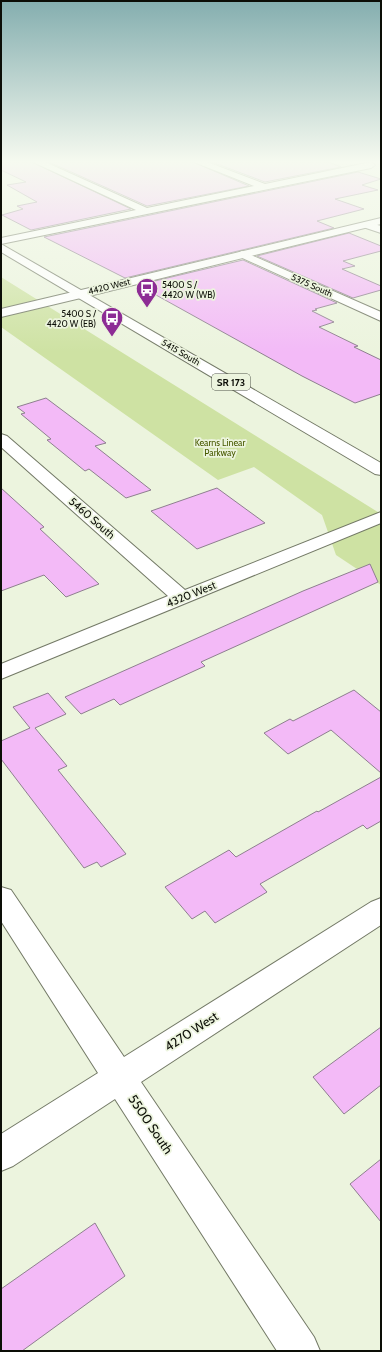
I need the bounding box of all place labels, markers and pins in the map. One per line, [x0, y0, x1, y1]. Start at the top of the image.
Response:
bus stop icon: 5400 S / 4420 W (WB) [134, 276, 160, 309]
place label: 5400 S / 4420 W (WB) [162, 279, 215, 300]
bus stop icon: 5400 S / 4420 W (EB) [99, 305, 125, 338]
place label: 5400 S / 4420 W (EB) [46, 308, 97, 329]

